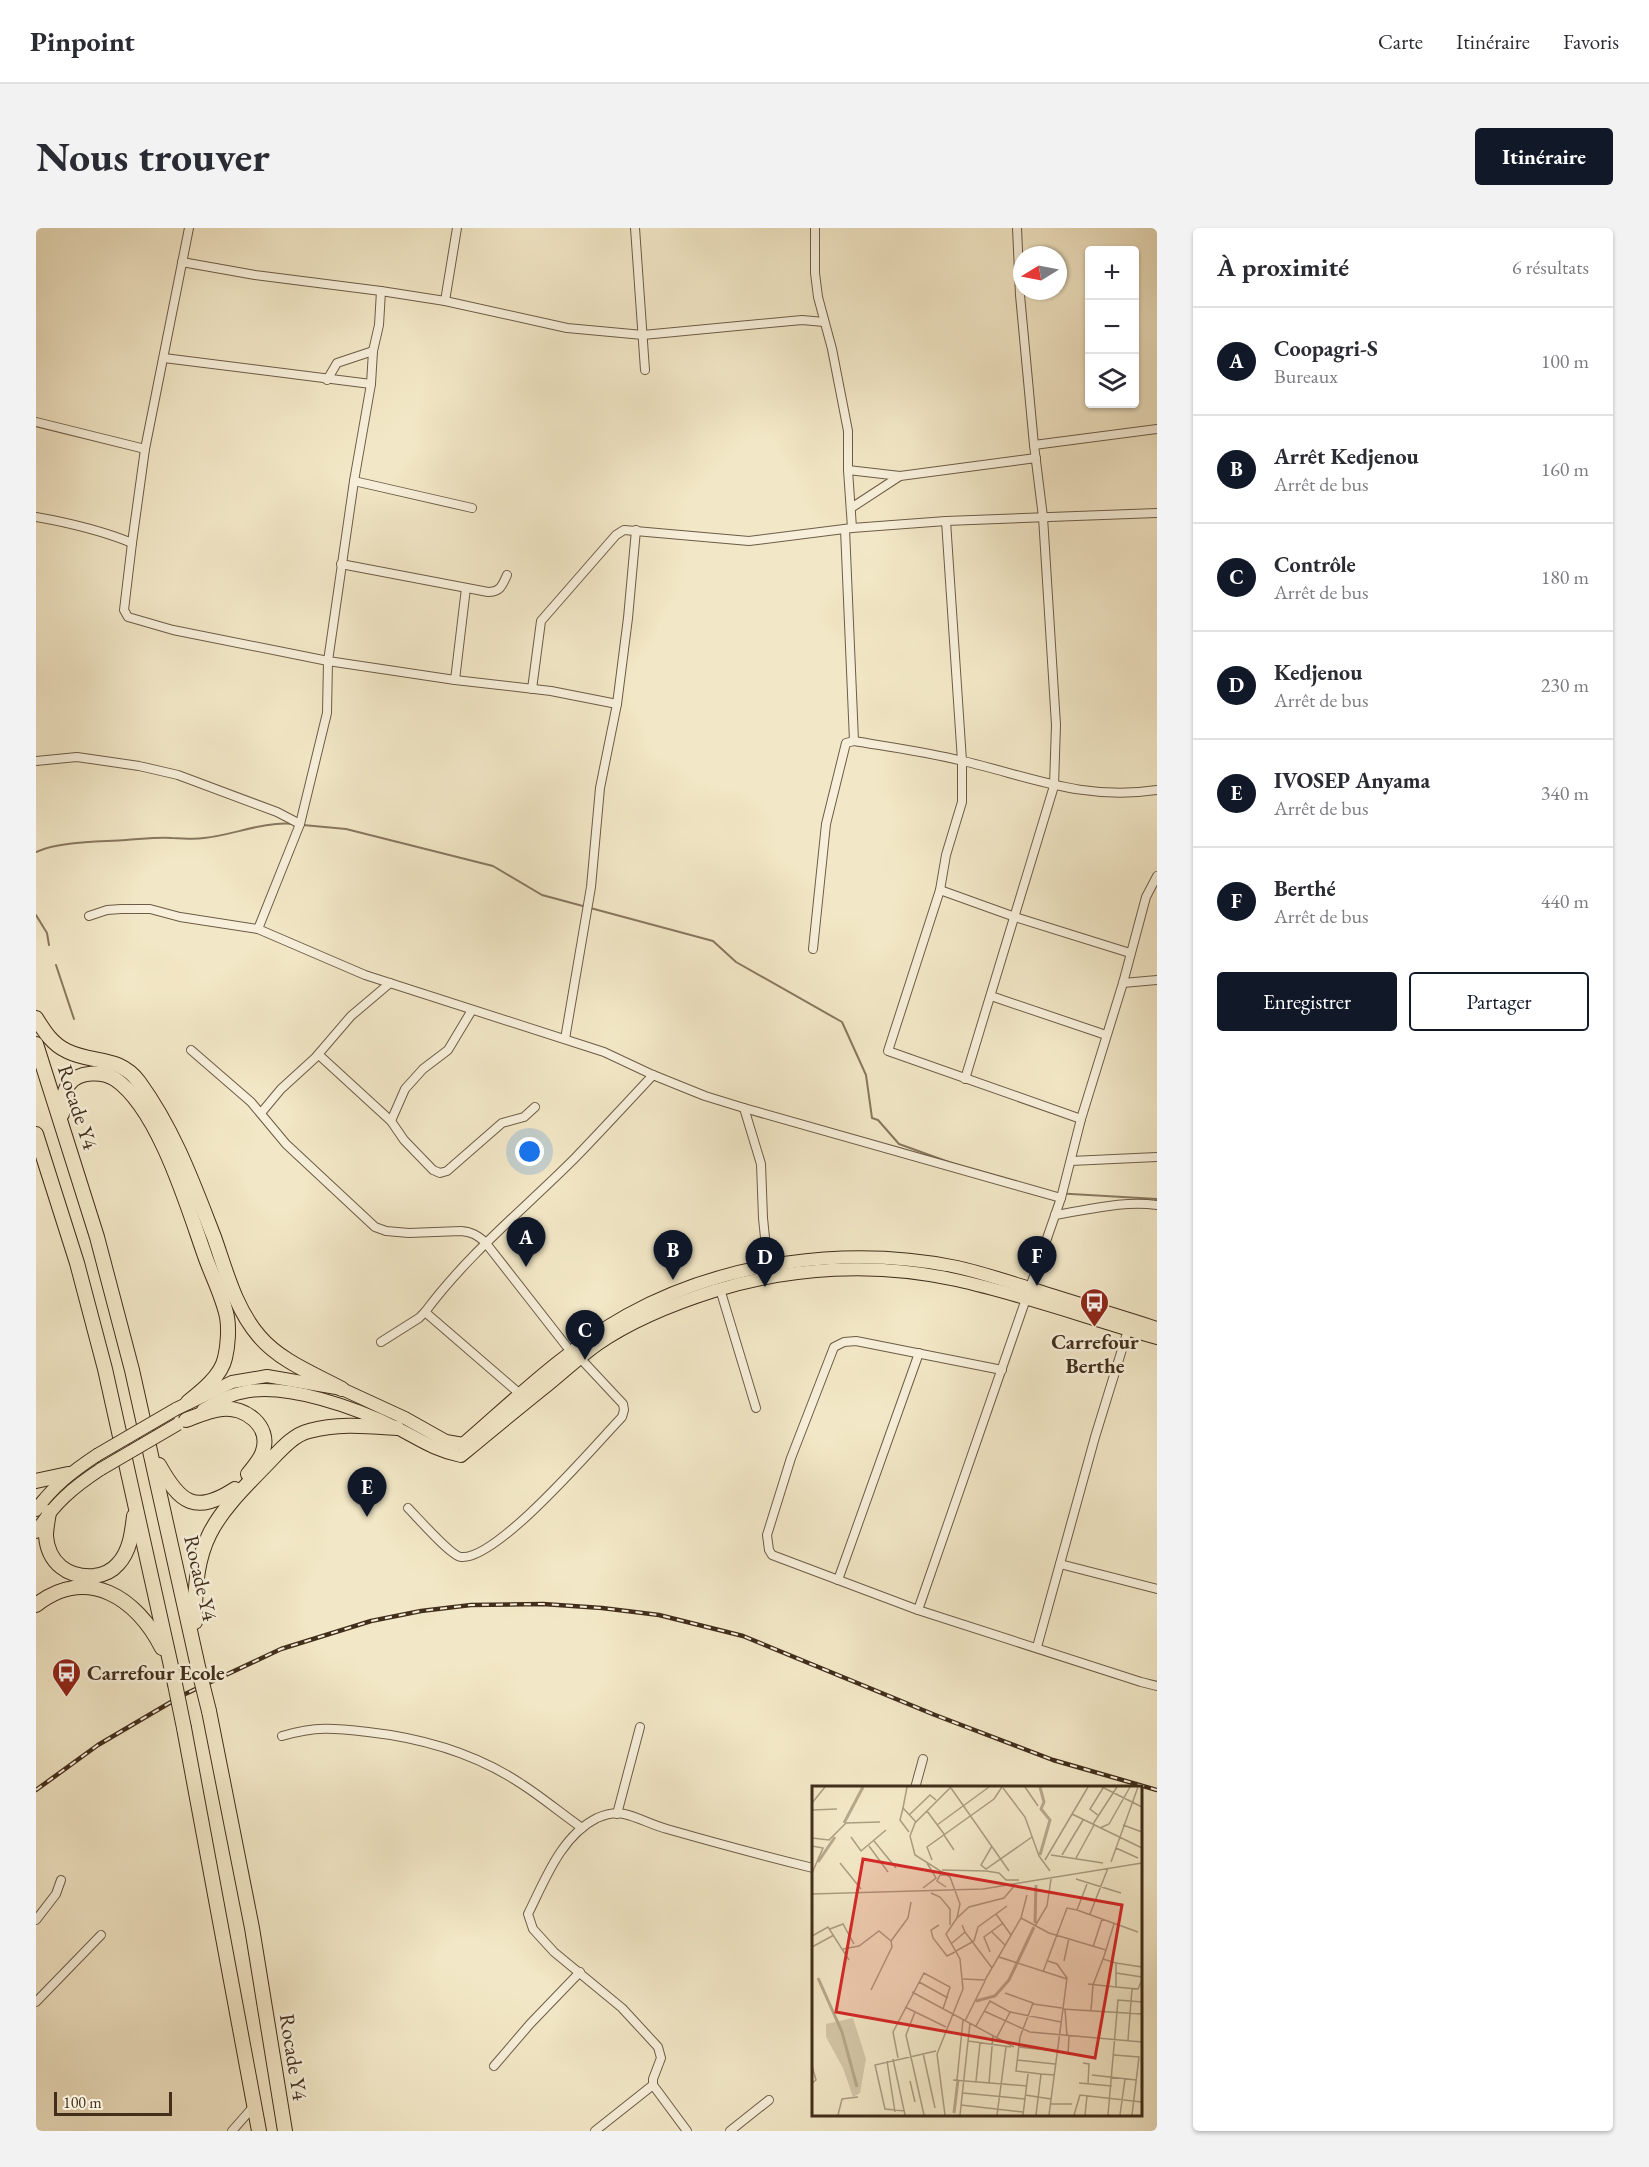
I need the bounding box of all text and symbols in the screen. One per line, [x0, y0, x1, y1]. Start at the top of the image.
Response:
text: Pinpoint [30, 23, 135, 59]
text: Carte [1378, 28, 1423, 55]
text: Itinéraire [1456, 28, 1530, 55]
text: Favoris [1563, 28, 1619, 55]
button: Itinéraire [1475, 128, 1613, 185]
text: Nous trouver [36, 129, 270, 184]
north arrow [1013, 246, 1067, 300]
map controls [1085, 246, 1139, 408]
button: + [1085, 246, 1139, 300]
text: À proximité [1217, 250, 1349, 284]
text: 6 résultats [1512, 254, 1589, 280]
button: − [1085, 300, 1139, 354]
text: Coopagri-S [1274, 334, 1378, 363]
text: A [1229, 348, 1244, 374]
text: 100 m [1541, 348, 1589, 374]
button: layers [1085, 354, 1139, 408]
text: Bureaux [1274, 363, 1338, 389]
text: Arrêt Kedjenou [1274, 442, 1419, 471]
text: B [1230, 456, 1243, 482]
text: 160 m [1541, 456, 1589, 482]
text: Arrêt de bus [1274, 471, 1369, 497]
text: Contrôle [1274, 550, 1356, 579]
text: C [1229, 564, 1244, 590]
text: 180 m [1541, 564, 1589, 590]
text: Arrêt de bus [1274, 579, 1369, 605]
text: Kedjenou [1274, 658, 1362, 687]
text: D [1229, 672, 1244, 698]
text: 230 m [1541, 672, 1589, 698]
text: Arrêt de bus [1274, 687, 1369, 713]
text: IVOSEP Anyama [1274, 766, 1430, 795]
text: E [1231, 780, 1242, 806]
text: 340 m [1541, 780, 1589, 806]
text: Arrêt de bus [1274, 795, 1369, 821]
text: Berthé [1274, 874, 1336, 903]
text: F [1231, 888, 1242, 914]
text: 440 m [1541, 888, 1589, 914]
text: Arrêt de bus [1274, 903, 1369, 929]
button: Enregistrer [1217, 972, 1397, 1031]
button: Partager [1409, 972, 1589, 1031]
street label: Rocade Y4 [52, 1061, 105, 1154]
your location [515, 1137, 544, 1166]
pin: A [506, 1218, 546, 1267]
pin: B [654, 1230, 692, 1280]
pin: F [1018, 1236, 1056, 1286]
pin: D [746, 1238, 784, 1287]
bus stop icon: Carrefour Berthe [1079, 1286, 1111, 1328]
pin: C [566, 1310, 604, 1360]
place label: Carrefour Berthe [1051, 1328, 1139, 1379]
pin: E [348, 1468, 386, 1517]
street label: Rocade Y4 [178, 1532, 224, 1624]
bus stop icon: Carrefour Ecole [50, 1656, 82, 1698]
place label: Carrefour Ecole [87, 1659, 225, 1686]
inset map [812, 1786, 1142, 2116]
street label: Rocade Y4 [274, 2012, 314, 2103]
scale bar [54, 2089, 172, 2116]
text: 100 m [63, 2092, 102, 2113]

